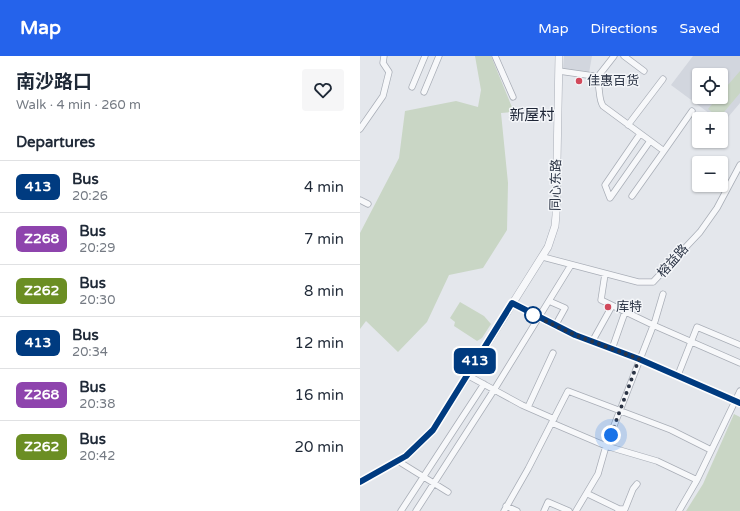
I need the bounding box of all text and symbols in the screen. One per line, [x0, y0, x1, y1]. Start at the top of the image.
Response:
text: Map [20, 17, 61, 39]
text: Map [538, 20, 569, 37]
text: Directions [591, 20, 658, 37]
text: Saved [680, 20, 720, 37]
map controls [692, 68, 728, 192]
button: locate [692, 68, 728, 104]
button: heart [302, 69, 344, 111]
text: 南沙路口 [16, 71, 92, 93]
place label: 佳惠百货 [587, 73, 639, 89]
marker: 佳惠百货 [574, 76, 584, 86]
text: Walk · 4 min · 260 m [16, 97, 141, 113]
district label: 新屋村 [509, 106, 555, 124]
button: + [692, 112, 728, 148]
text: Departures [16, 133, 95, 151]
button: − [692, 156, 728, 192]
street label: 同心东路 [548, 159, 564, 211]
text: Bus [72, 170, 99, 188]
text: 413 [25, 178, 51, 195]
text: 4 min [304, 178, 344, 196]
text: 20:26 [72, 188, 108, 204]
text: Bus [79, 222, 106, 240]
text: Z268 [24, 230, 59, 247]
text: 7 min [304, 230, 344, 248]
text: 20:29 [79, 240, 115, 256]
street label: 榕益路 [654, 241, 692, 281]
text: Bus [79, 274, 106, 292]
text: Z262 [24, 282, 59, 299]
text: 8 min [304, 282, 344, 300]
text: 20:30 [79, 292, 115, 308]
place label: 库特 [616, 299, 642, 315]
marker: 库特 [603, 302, 613, 312]
unlabelled marker [524, 306, 542, 324]
text: Bus [72, 326, 99, 344]
text: 413 [25, 334, 51, 351]
text: 12 min [295, 334, 344, 352]
text: 20:34 [72, 344, 108, 360]
line badge: 413 [452, 348, 498, 374]
text: 413 [462, 352, 488, 369]
text: Bus [79, 378, 106, 396]
text: Z268 [24, 386, 59, 403]
text: 16 min [295, 386, 344, 404]
text: 20:38 [79, 396, 115, 412]
your location [601, 425, 621, 445]
text: Bus [79, 430, 106, 448]
text: Z262 [24, 438, 59, 455]
text: 20 min [295, 438, 344, 456]
text: 20:42 [79, 448, 115, 464]

